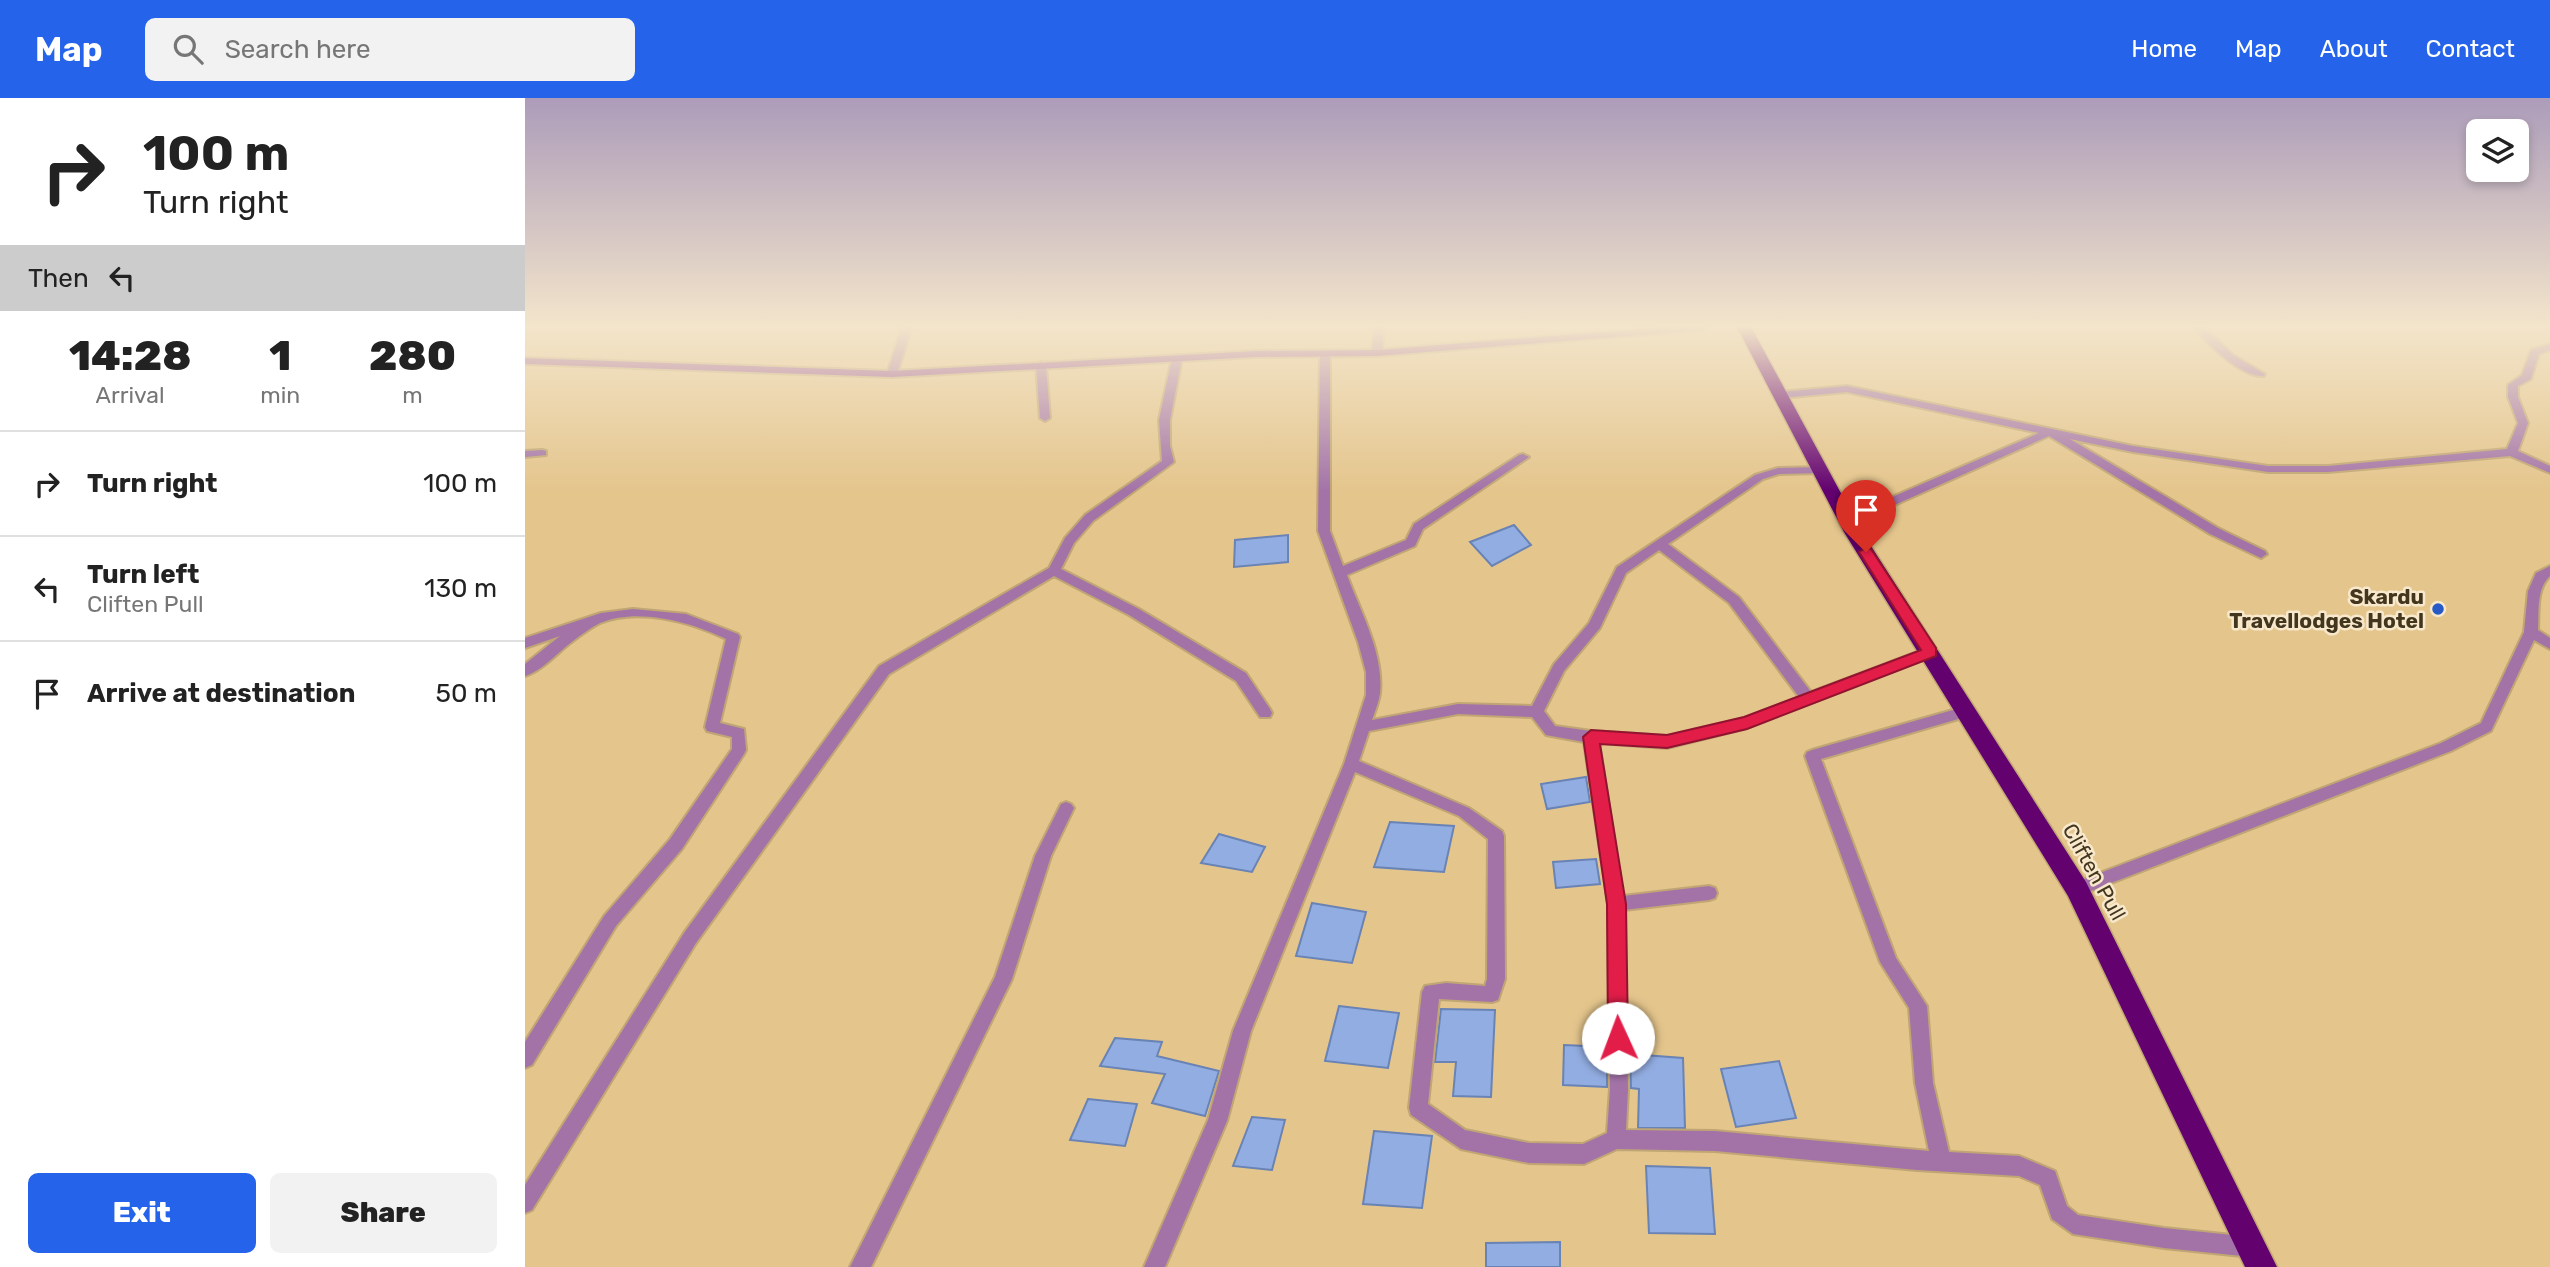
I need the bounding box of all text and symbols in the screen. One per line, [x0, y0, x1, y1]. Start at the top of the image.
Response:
search box [145, 18, 635, 81]
text: Map [35, 30, 103, 69]
icon: search [169, 30, 207, 68]
text: Search here [225, 34, 370, 65]
text: Home [2131, 35, 2197, 63]
text: Map [2235, 35, 2282, 63]
text: About [2320, 35, 2388, 63]
text: Contact [2426, 35, 2515, 63]
map controls [2466, 119, 2529, 182]
button: layers [2466, 119, 2529, 182]
text: 100 m [143, 124, 289, 182]
icon: right [28, 126, 119, 217]
text: Turn right [143, 183, 288, 221]
icon: left [103, 259, 141, 297]
text: Then [28, 263, 89, 294]
text: 14:28 [69, 331, 191, 381]
text: 1 [269, 331, 291, 381]
text: 280 [369, 331, 456, 381]
text: Arrival [96, 381, 165, 409]
text: min [260, 381, 300, 409]
text: m [402, 381, 423, 409]
icon: right [28, 465, 66, 503]
text: Turn right [87, 468, 217, 499]
text: 100 m [423, 468, 497, 499]
pin [1836, 480, 1896, 552]
icon: arrive [1847, 491, 1885, 529]
text: Turn left [87, 559, 199, 590]
icon: left [28, 570, 66, 608]
text: 130 m [424, 573, 497, 604]
place label: Skardu Travellodges Hotel [2229, 584, 2424, 633]
text: Cliften Pull [87, 590, 204, 618]
marker: Skardu Travellodges Hotel [2430, 601, 2446, 617]
icon: arrive [28, 675, 66, 713]
text: Arrive at destination [87, 678, 355, 709]
text: 50 m [436, 678, 497, 709]
street label: Cliften Pull [2058, 819, 2131, 924]
position arrow [1581, 1001, 1655, 1075]
button: Exit [28, 1173, 256, 1253]
button: Share [270, 1173, 497, 1253]

